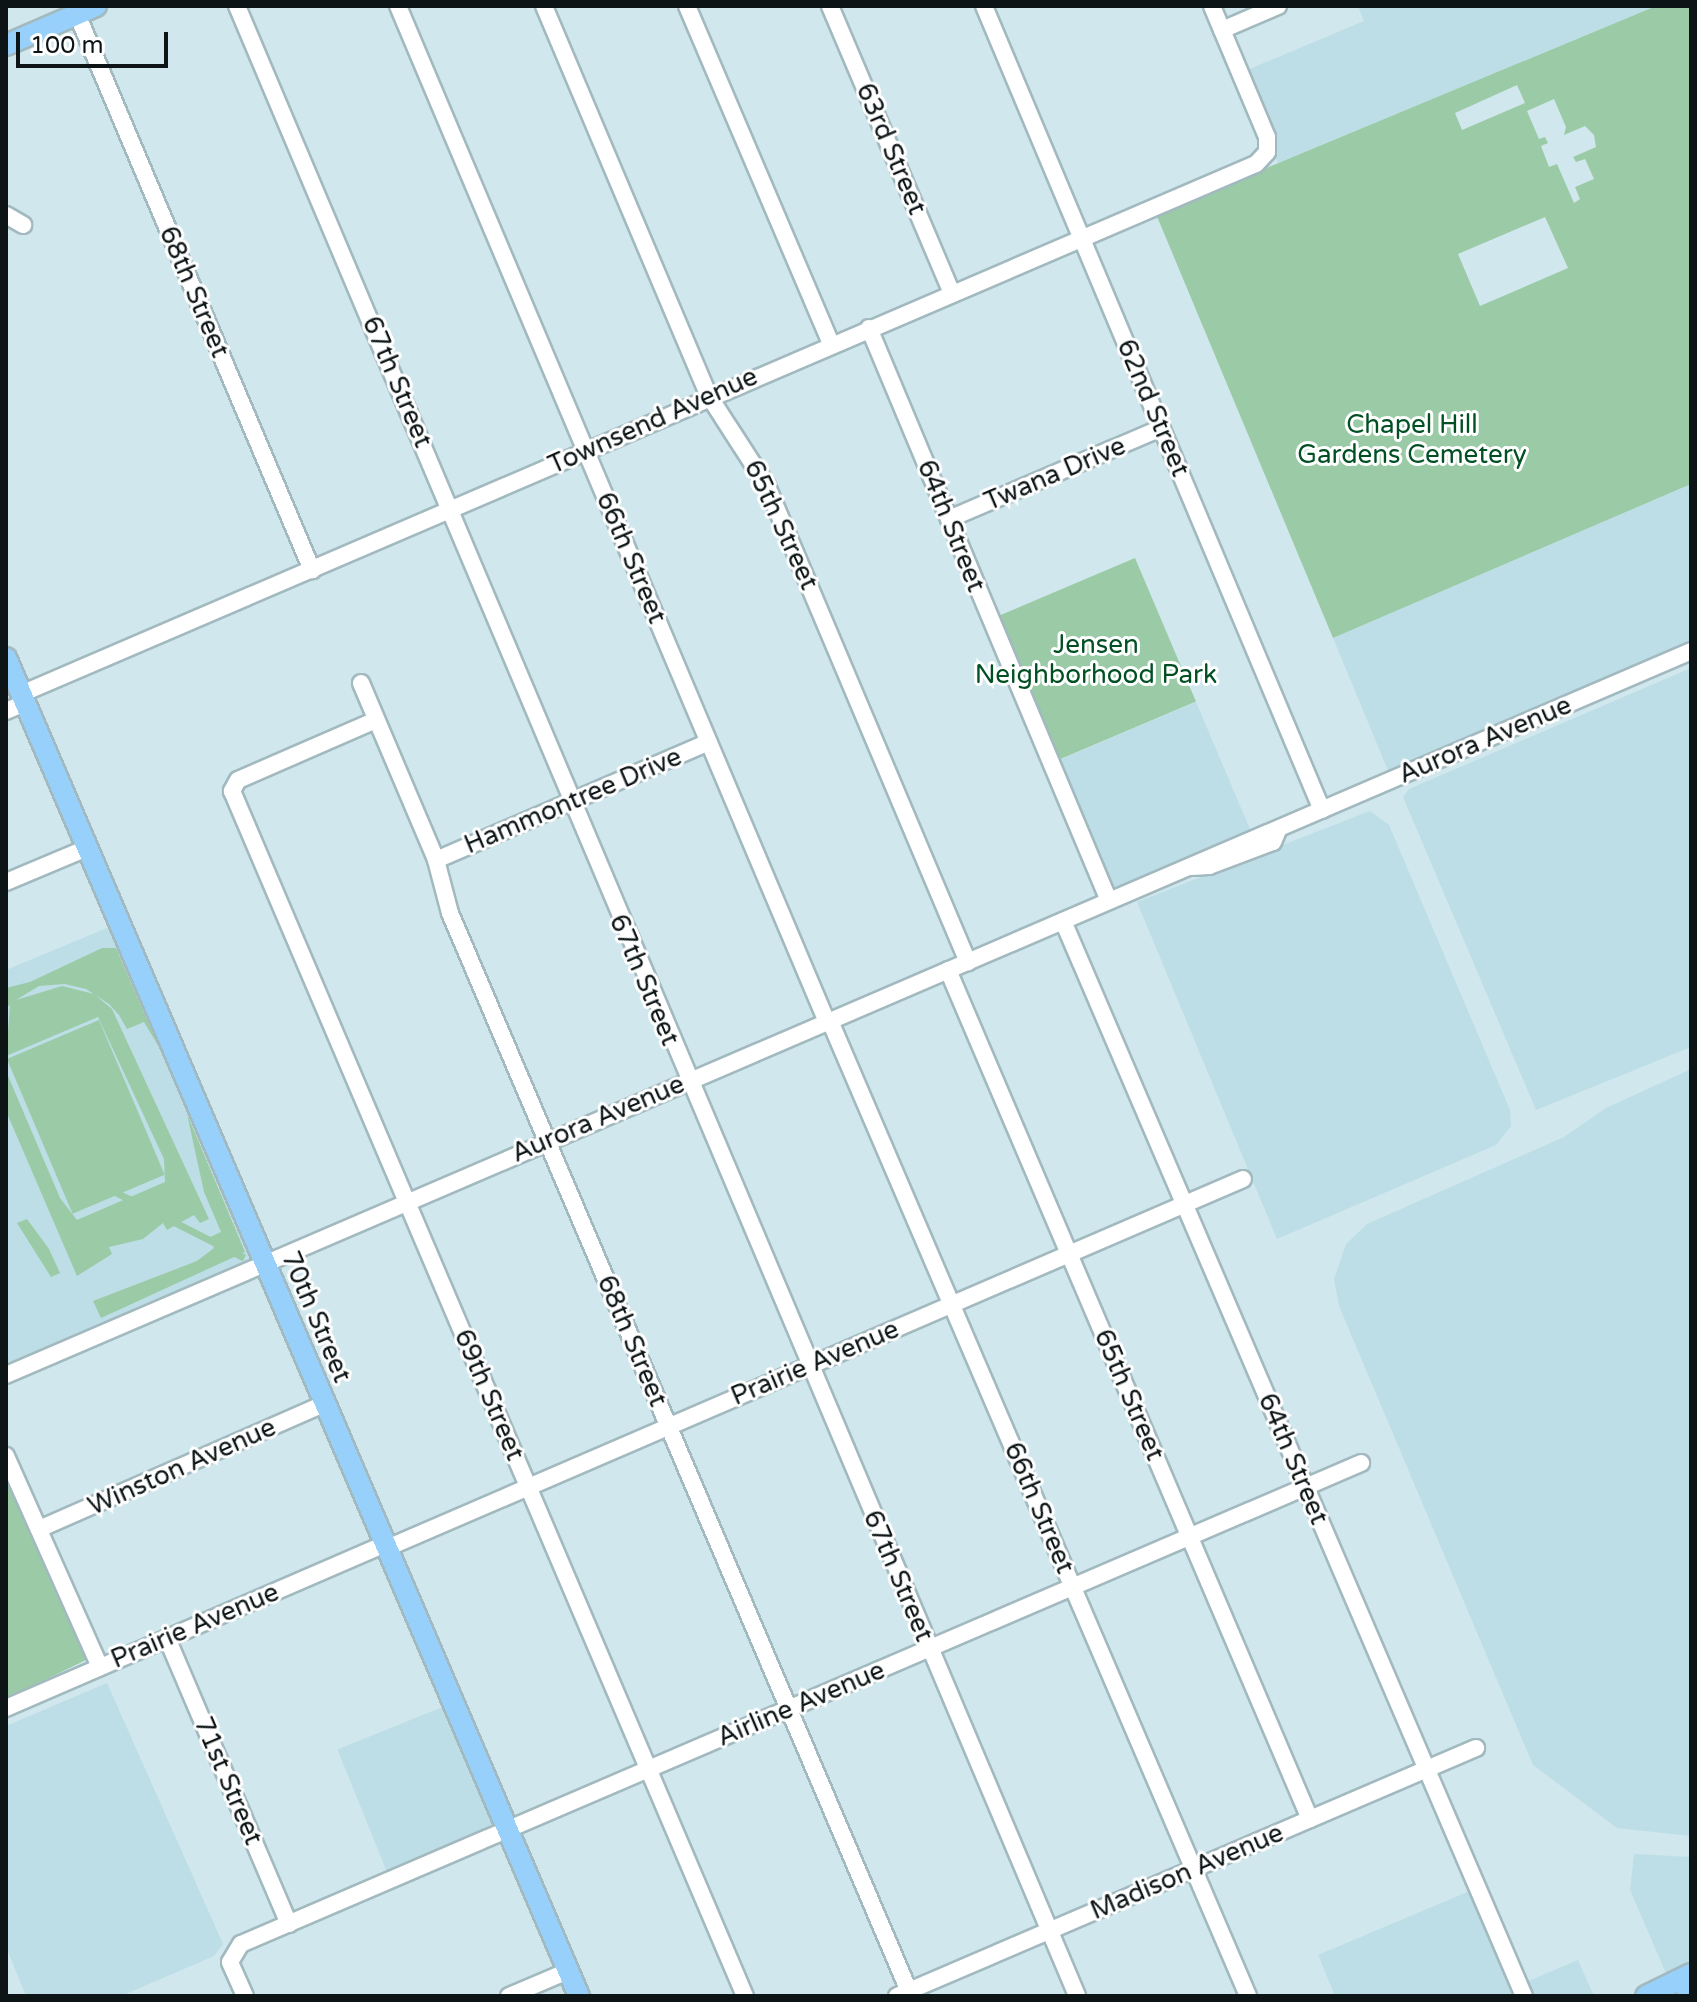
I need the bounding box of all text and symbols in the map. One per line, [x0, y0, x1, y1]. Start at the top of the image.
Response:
scale bar [20, 16, 172, 66]
text: 100 m [30, 31, 104, 60]
street label: 63rd Street [849, 79, 933, 219]
street label: 68th Street [152, 222, 236, 362]
street label: 67th Street [355, 312, 439, 452]
street label: 62nd Street [1110, 335, 1196, 481]
street label: Townsend Avenue [544, 361, 762, 481]
park label: Chapel Hill Gardens Cemetery [1297, 409, 1527, 470]
street label: Twana Drive [980, 430, 1130, 518]
street label: 65th Street [737, 455, 825, 595]
street label: 64th Street [910, 455, 992, 597]
street label: 66th Street [589, 488, 673, 628]
park label: Jensen Neighborhood Park [975, 629, 1217, 690]
street label: Aurora Avenue [1394, 690, 1576, 790]
street label: Hammontree Drive [460, 741, 686, 861]
street label: 67th Street [602, 910, 686, 1050]
street label: Aurora Avenue [507, 1069, 689, 1169]
street label: 70th Street [274, 1247, 358, 1387]
street label: 68th Street [590, 1271, 674, 1411]
street label: Prairie Avenue [726, 1314, 904, 1412]
street label: 69th Street [447, 1325, 531, 1465]
street label: 65th Street [1087, 1325, 1171, 1465]
street label: 64th Street [1251, 1389, 1335, 1529]
street label: Winston Avenue [83, 1412, 281, 1522]
street label: 66th Street [997, 1438, 1081, 1578]
street label: 67th Street [856, 1506, 940, 1646]
street label: Prairie Avenue [106, 1577, 284, 1675]
street label: Airline Avenue [713, 1655, 889, 1753]
street label: 71st Street [187, 1712, 269, 1850]
street label: Madison Avenue [1086, 1817, 1288, 1927]

